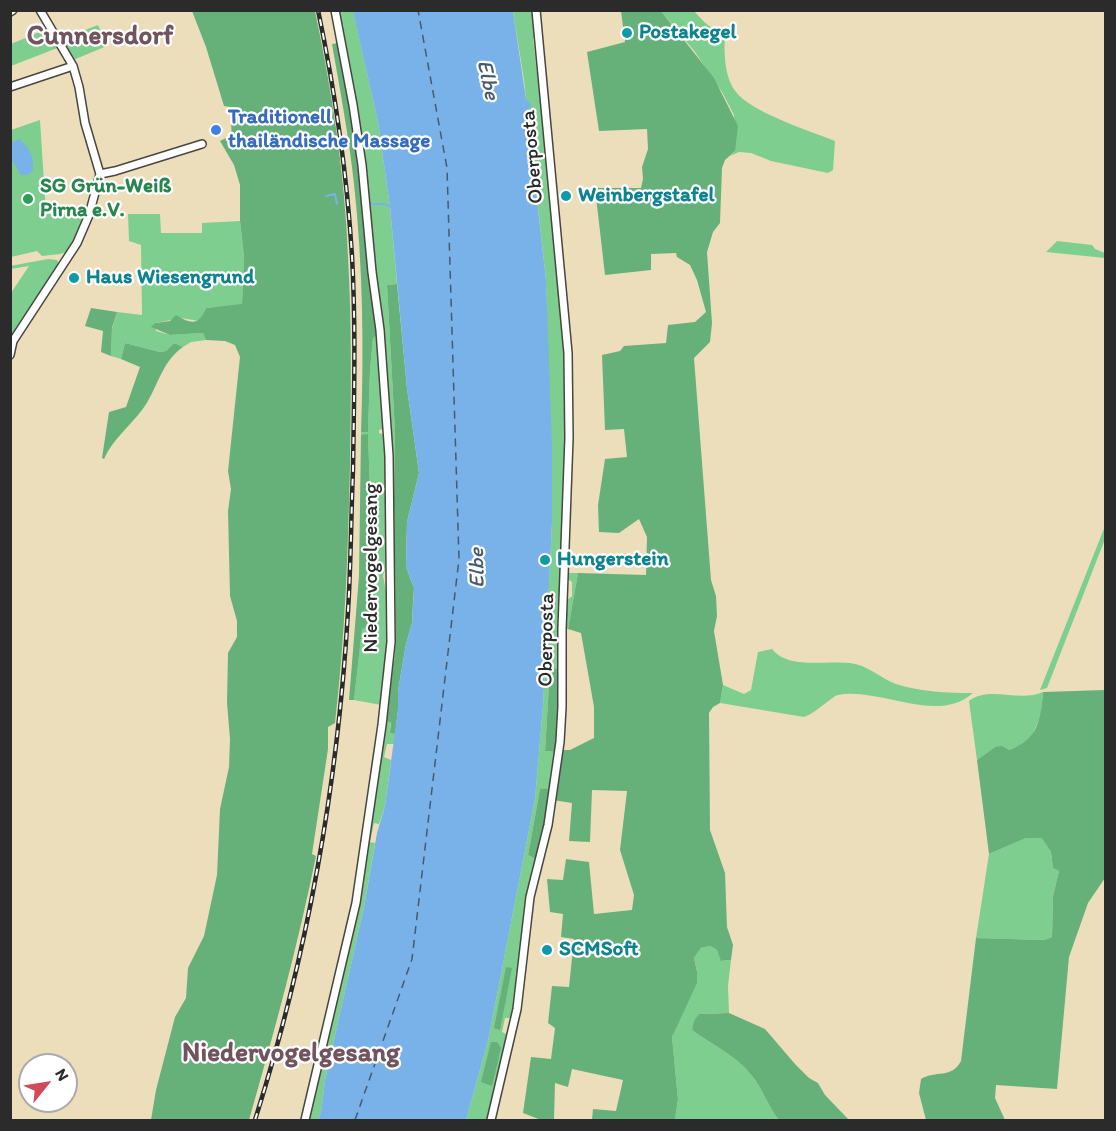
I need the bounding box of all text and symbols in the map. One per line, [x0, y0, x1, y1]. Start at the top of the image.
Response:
place label: Postakegel [639, 20, 736, 46]
district label: Cunnersdorf [27, 21, 173, 53]
marker: Postakegel [620, 26, 634, 40]
water label: Elbe [470, 58, 504, 102]
place label: Traditionell thailändische Massage [228, 105, 430, 155]
street label: Oberposta [516, 109, 550, 205]
marker: Traditionell thailändische Massage [209, 123, 223, 137]
place label: SG Grün-Weiß Pirna e.V. [40, 174, 171, 224]
place label: Weinbergstafel [578, 183, 715, 209]
marker: Weinbergstafel [559, 189, 573, 203]
marker: SG Grün-Weiß Pirna e.V. [21, 192, 35, 206]
place label: Haus Wiesengrund [86, 265, 254, 291]
marker: Haus Wiesengrund [67, 271, 81, 285]
street label: Niedervogelgesang [359, 483, 385, 653]
place label: Hungerstein [557, 547, 669, 573]
water label: Elbe [464, 548, 492, 588]
marker: Hungerstein [538, 553, 552, 567]
street label: Oberposta [534, 593, 560, 687]
place label: SCMSoft [559, 937, 639, 963]
marker: SCMSoft [540, 943, 554, 957]
district label: Niedervogelgesang [182, 1038, 400, 1070]
north arrow [18, 1053, 78, 1113]
text: N [51, 1065, 73, 1084]

